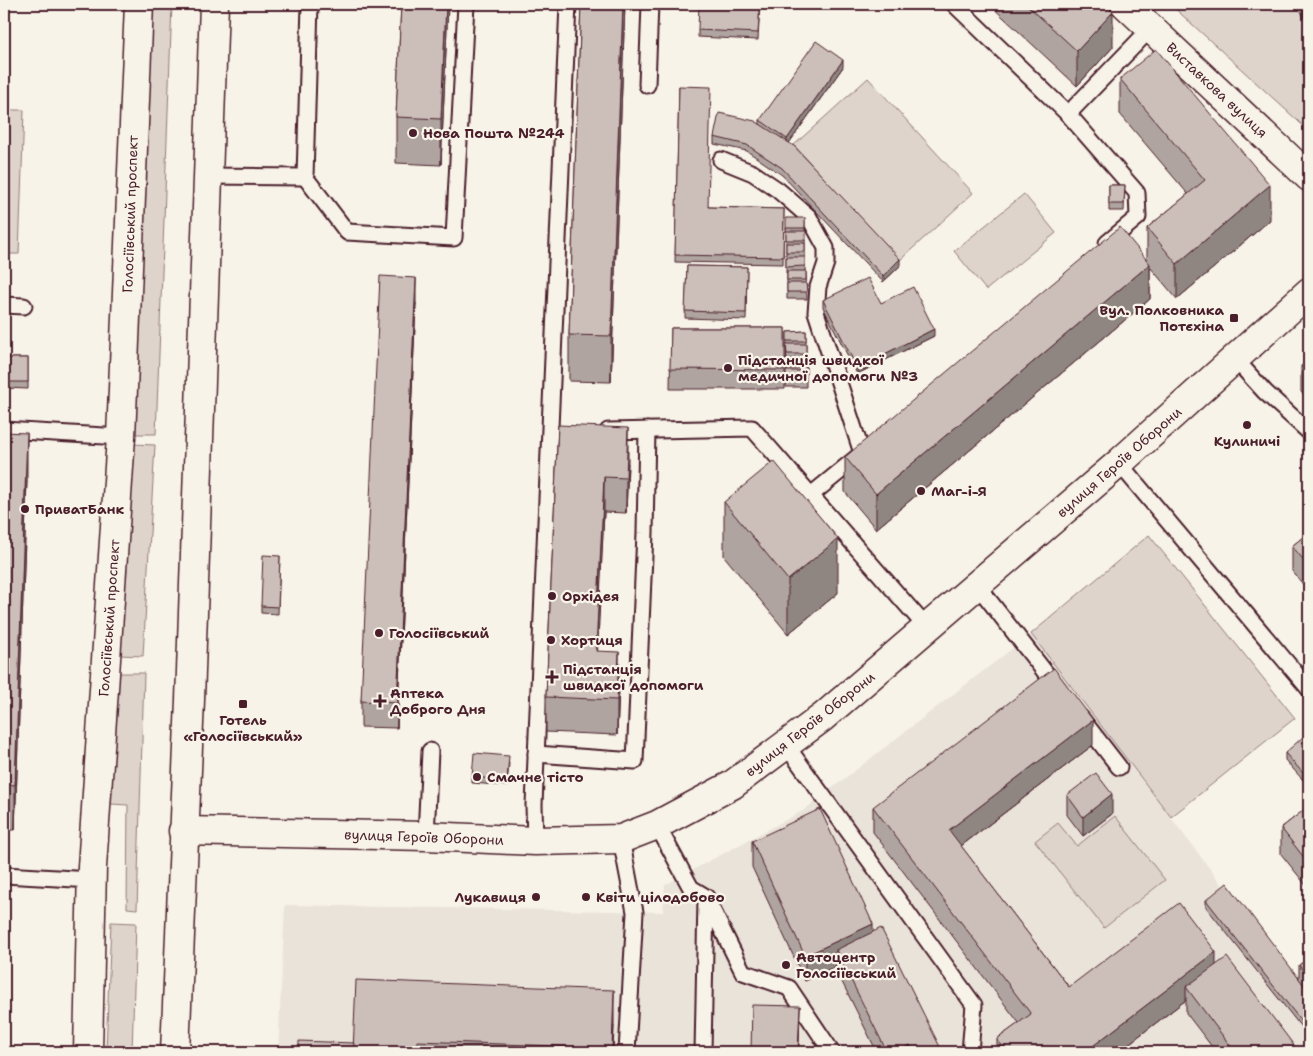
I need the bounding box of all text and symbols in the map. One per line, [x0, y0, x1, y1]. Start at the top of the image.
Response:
street label: Виставкова вулиця [1163, 38, 1271, 142]
place label: Нова Пошта №244 [423, 124, 565, 142]
marker: Нова Пошта №244 [407, 127, 419, 139]
street label: Голосіївський проспект [118, 134, 142, 293]
place label: Вул. Полковника Потєхіна [1100, 301, 1224, 335]
marker: Вул. Полковника Потєхіна [1228, 312, 1240, 324]
place label: Підстанція швидкої медичної допомоги №3 [738, 351, 918, 385]
marker: Підстанція швидкої медичної допомоги №3 [722, 362, 734, 374]
street label: вулиця Героїв Оборони [1053, 403, 1185, 521]
marker: Кулиничі [1241, 419, 1253, 431]
place label: Кулиничі [1214, 432, 1280, 450]
place label: Маг-і-Я [931, 482, 987, 500]
marker: Маг-і-Я [915, 485, 927, 497]
place label: ПриватБанк [35, 500, 124, 518]
marker: ПриватБанк [19, 503, 31, 515]
street label: Голосіївський проспект [95, 538, 124, 697]
place label: Орхідея [562, 587, 619, 605]
marker: Орхідея [546, 590, 558, 602]
place label: Голосіївський [389, 624, 489, 642]
marker: Голосіївський [373, 627, 385, 639]
place label: Хортиця [561, 631, 623, 649]
marker: Хортиця [545, 634, 557, 646]
place label: Підстанція швидкої допомоги [563, 660, 704, 694]
street label: вулиця Героїв Оборони [741, 668, 879, 780]
marker: Підстанція швидкої допомоги [545, 670, 559, 684]
place label: Аптека Доброго Дня [390, 684, 486, 718]
marker: Аптека Доброго Дня [374, 695, 386, 707]
marker: Готель «Голосіївський» [237, 698, 249, 710]
place label: Готель «Голосіївський» [184, 711, 303, 745]
place label: Смачне тісто [487, 768, 584, 786]
marker: Смачне тісто [471, 771, 483, 783]
street label: вулиця Героїв Оборони [344, 825, 504, 849]
place label: Лукавиця [454, 888, 526, 906]
place label: Квіти цілодобово [596, 888, 725, 906]
marker: Лукавиця [530, 891, 542, 903]
marker: Квіти цілодобово [580, 891, 592, 903]
place label: Автоцентр Голосіївський [796, 948, 896, 982]
marker: Автоцентр Голосіївський [780, 959, 792, 971]

